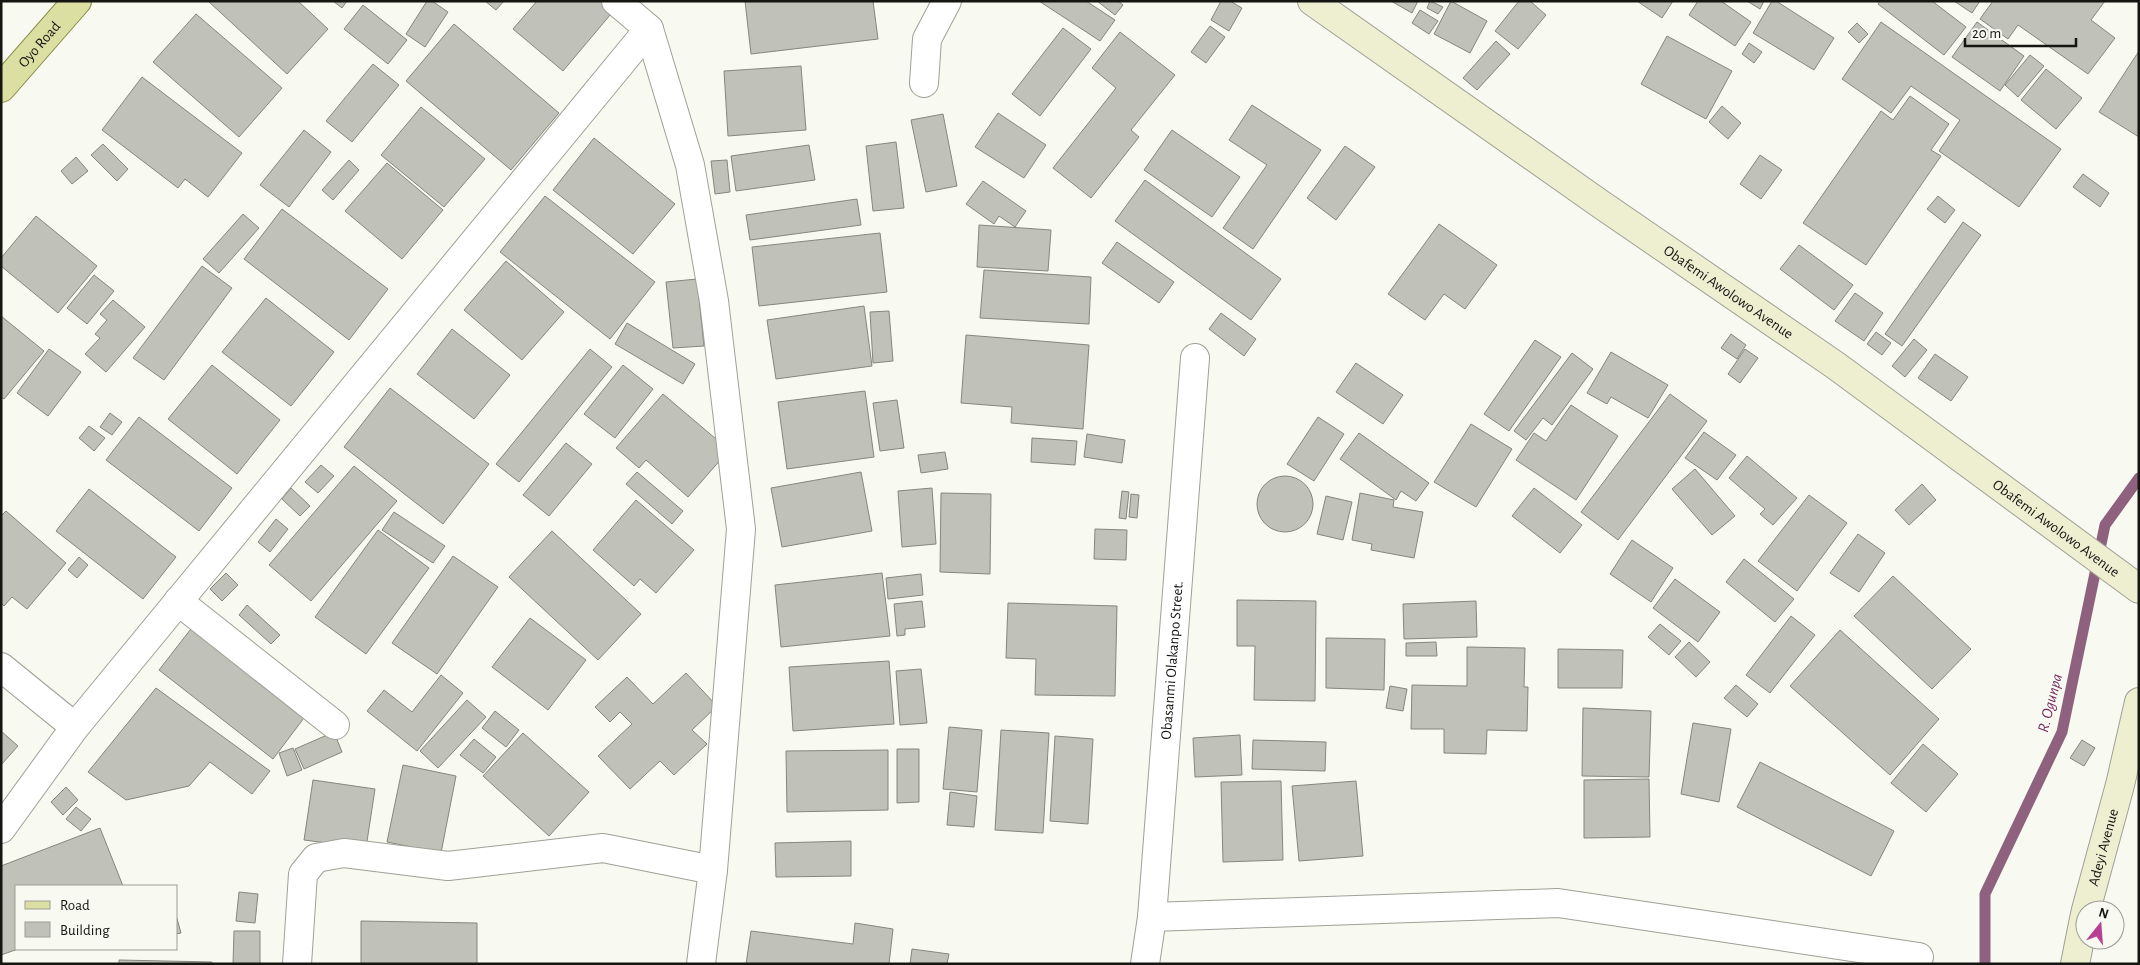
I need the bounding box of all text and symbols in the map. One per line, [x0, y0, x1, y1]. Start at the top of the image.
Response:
scale bar [1965, 15, 2076, 47]
street label: Oyo Road [15, 18, 63, 70]
text: 20 m [1972, 26, 2001, 41]
street label: Obafemi Awolowo Avenue [1661, 242, 1796, 342]
street label: Obafemi Awolowo Avenue [1990, 476, 2123, 580]
street label: Obasanmi Olakanpo Street. [1158, 580, 1185, 740]
water label: R. Ogunpa [2035, 672, 2066, 734]
street label: Adeyi Avenue [2085, 807, 2121, 888]
legend [15, 885, 178, 950]
text: Road [60, 898, 90, 913]
north arrow [2075, 900, 2125, 950]
text: N [2097, 905, 2110, 922]
text: Building [60, 923, 110, 938]

